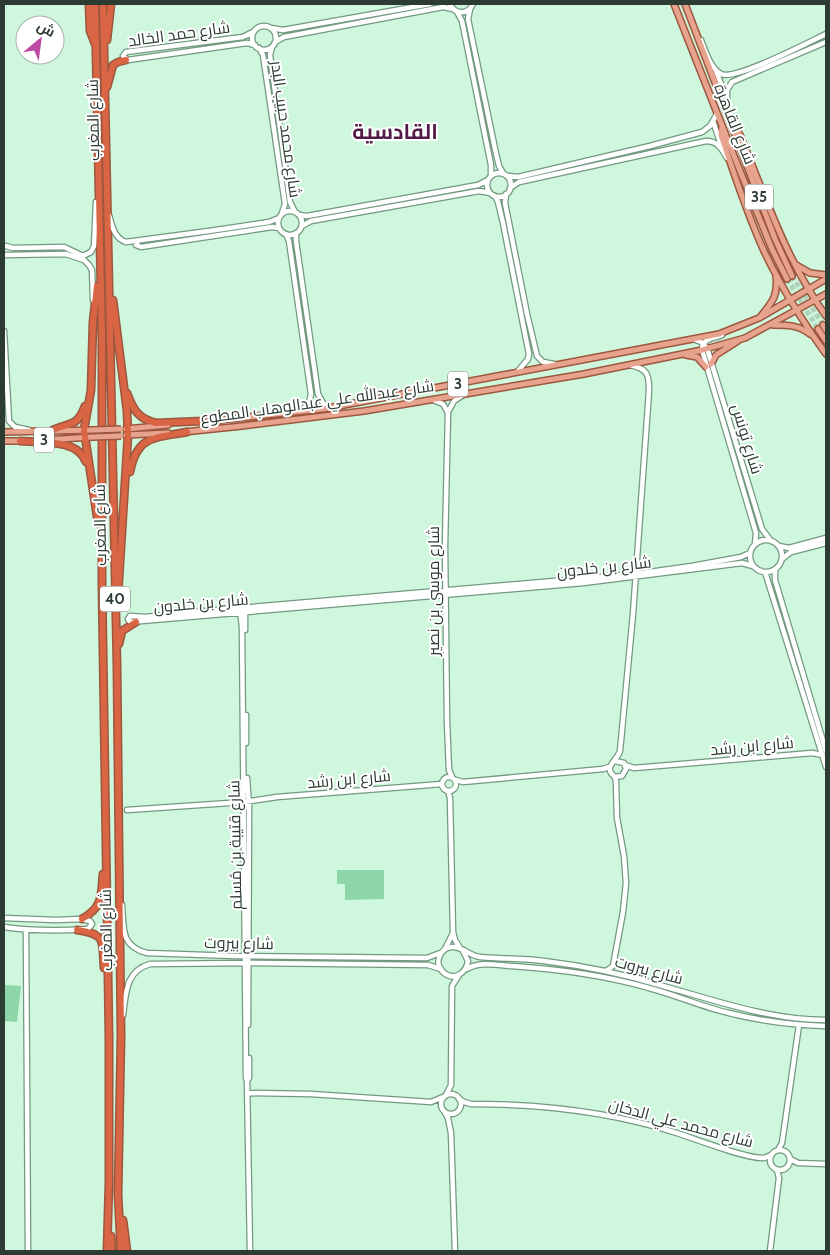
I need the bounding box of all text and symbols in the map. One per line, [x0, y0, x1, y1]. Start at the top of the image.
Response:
north arrow [15, 15, 65, 65]
text: ش [34, 16, 59, 41]
street label: شارع حمد الخالد [127, 17, 231, 53]
street label: شارع محمد حبيب البدر [265, 58, 305, 199]
street label: شارع المغرب [83, 79, 105, 161]
street label: شارع القاهرة [708, 81, 760, 168]
district label: القادسية [352, 119, 438, 144]
road number: 35 [745, 184, 773, 210]
road number: 3 [448, 372, 468, 396]
street label: شارع عبدالله علي عبدالوهاب المطوع [199, 375, 436, 432]
street label: شارع تونس [725, 402, 767, 477]
road number: 3 [34, 428, 54, 452]
street label: شارع المغرب [90, 484, 112, 566]
street label: شارع موسى بن نصير [424, 526, 445, 657]
street label: شارع بن خلدون [556, 553, 653, 583]
road number: 40 [100, 586, 130, 612]
street label: شارع بن خلدون [153, 589, 250, 619]
street label: شارع ابن رشد [709, 733, 795, 761]
street label: شارع ابن رشد [306, 766, 392, 794]
street label: شارع قتيبة بن مُسلم [224, 780, 248, 910]
street label: شارع المغرب [96, 889, 118, 971]
street label: شارع بيروت [204, 933, 274, 955]
street label: شارع بيروت [612, 952, 685, 990]
street label: شارع محمد علي الدخان [606, 1095, 755, 1155]

